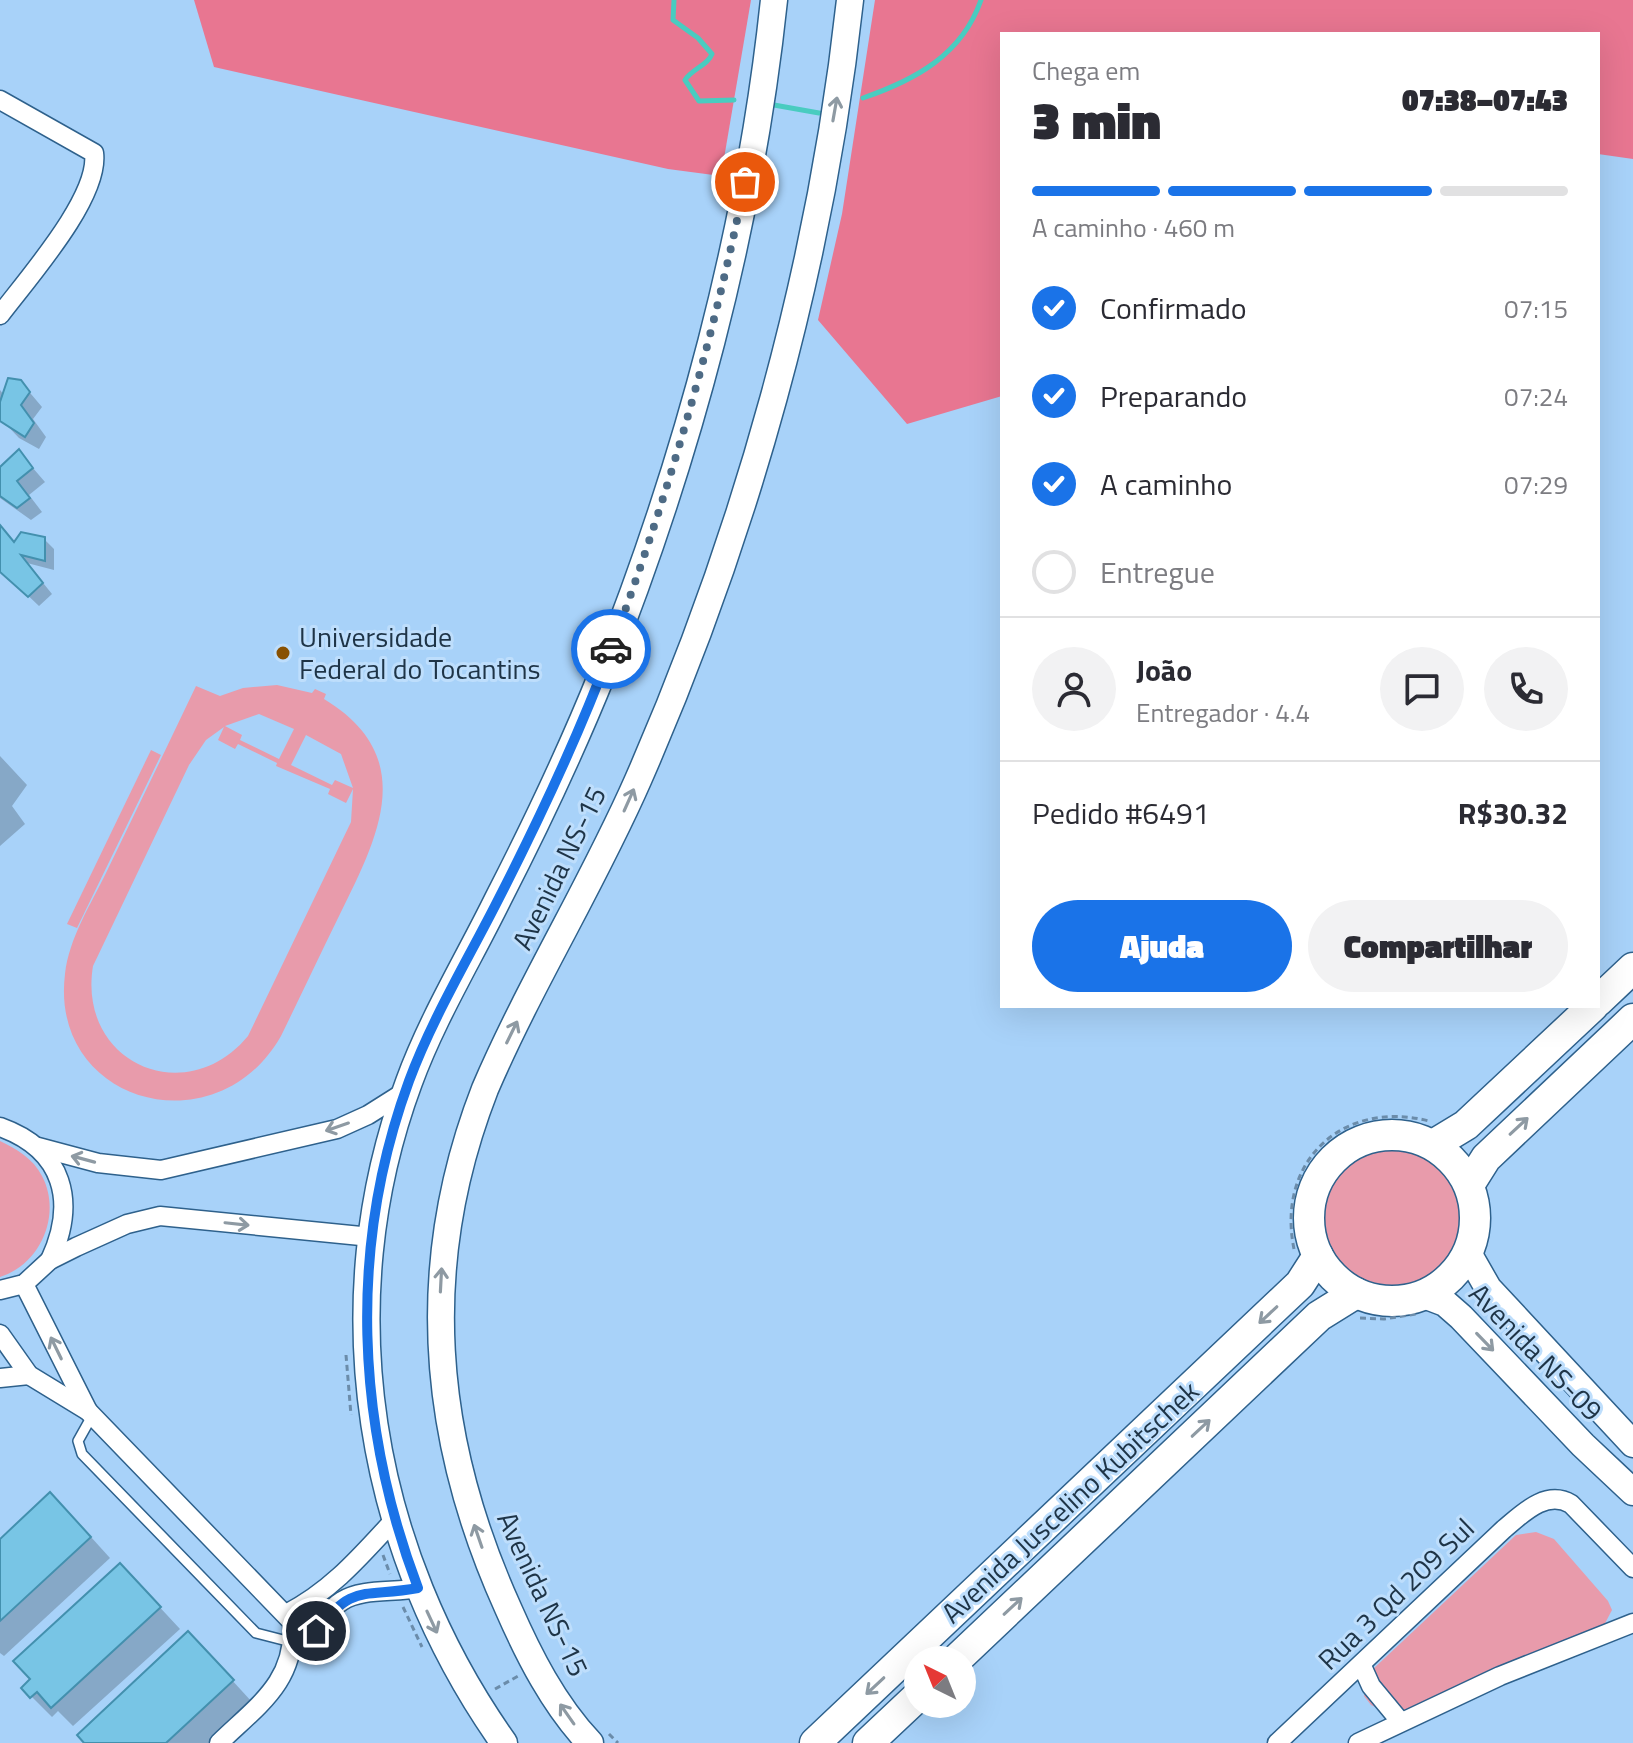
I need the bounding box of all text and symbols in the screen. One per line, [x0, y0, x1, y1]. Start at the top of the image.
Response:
text: Chega em [1032, 51, 1140, 90]
text: 07:38–07:43 [1402, 77, 1568, 123]
text: 3 min [1032, 80, 1161, 159]
one-way arrow [828, 97, 843, 122]
pin [711, 148, 779, 216]
icon: bag [723, 160, 767, 204]
text: A caminho · 460 m [1032, 208, 1235, 247]
text: Confirmado [1100, 285, 1247, 331]
icon: check [1032, 286, 1076, 330]
text: 07:15 [1504, 289, 1568, 328]
text: Preparando [1100, 373, 1247, 419]
icon: check [1032, 374, 1076, 418]
text: 07:24 [1504, 377, 1568, 416]
text: A caminho [1100, 461, 1232, 507]
icon: check [1032, 462, 1076, 506]
text: 07:29 [1504, 465, 1568, 504]
text: Entregue [1100, 549, 1215, 595]
courier [571, 609, 651, 689]
place label: Universidade Federal do Tocantins [299, 615, 541, 690]
icon: car [589, 627, 633, 671]
marker: Universidade Federal do Tocantins [274, 644, 292, 662]
button: person [1032, 647, 1116, 731]
text: João [1136, 647, 1192, 693]
button: chat [1380, 647, 1464, 731]
button: phone [1484, 647, 1568, 731]
text: Entregador · 4.4 [1136, 693, 1310, 732]
street label: Avenida NS-15 [500, 779, 617, 957]
one-way arrow [622, 788, 637, 812]
text: Pedido #6491 [1032, 790, 1210, 836]
text: R$30.32 [1458, 790, 1568, 836]
button: Ajuda [1032, 900, 1292, 992]
button: Compartilhar [1308, 900, 1568, 992]
one-way arrow [505, 1020, 520, 1044]
one-way arrow [1509, 1117, 1529, 1136]
one-way arrow [325, 1121, 350, 1136]
one-way arrow [71, 1151, 97, 1166]
one-way arrow [223, 1216, 250, 1231]
one-way arrow [434, 1267, 449, 1294]
street label: Avenida NS-09 [1459, 1273, 1613, 1430]
one-way arrow [1258, 1305, 1278, 1324]
one-way arrow [1475, 1332, 1494, 1352]
one-way arrow [48, 1336, 63, 1360]
street label: Avenida Juscelino Kubitschek [931, 1370, 1208, 1633]
one-way arrow [1191, 1419, 1211, 1437]
street label: Avenida NS-15 [486, 1504, 600, 1683]
street label: Rua 3 Qd 209 Sul [1308, 1508, 1484, 1680]
one-way arrow [469, 1523, 484, 1548]
pin [282, 1597, 350, 1665]
one-way arrow [1003, 1597, 1023, 1616]
icon: home [294, 1609, 338, 1653]
one-way arrow [425, 1609, 440, 1633]
north arrow [904, 1646, 976, 1718]
map controls [904, 1646, 976, 1718]
one-way arrow [866, 1676, 886, 1695]
one-way arrow [558, 1703, 575, 1725]

